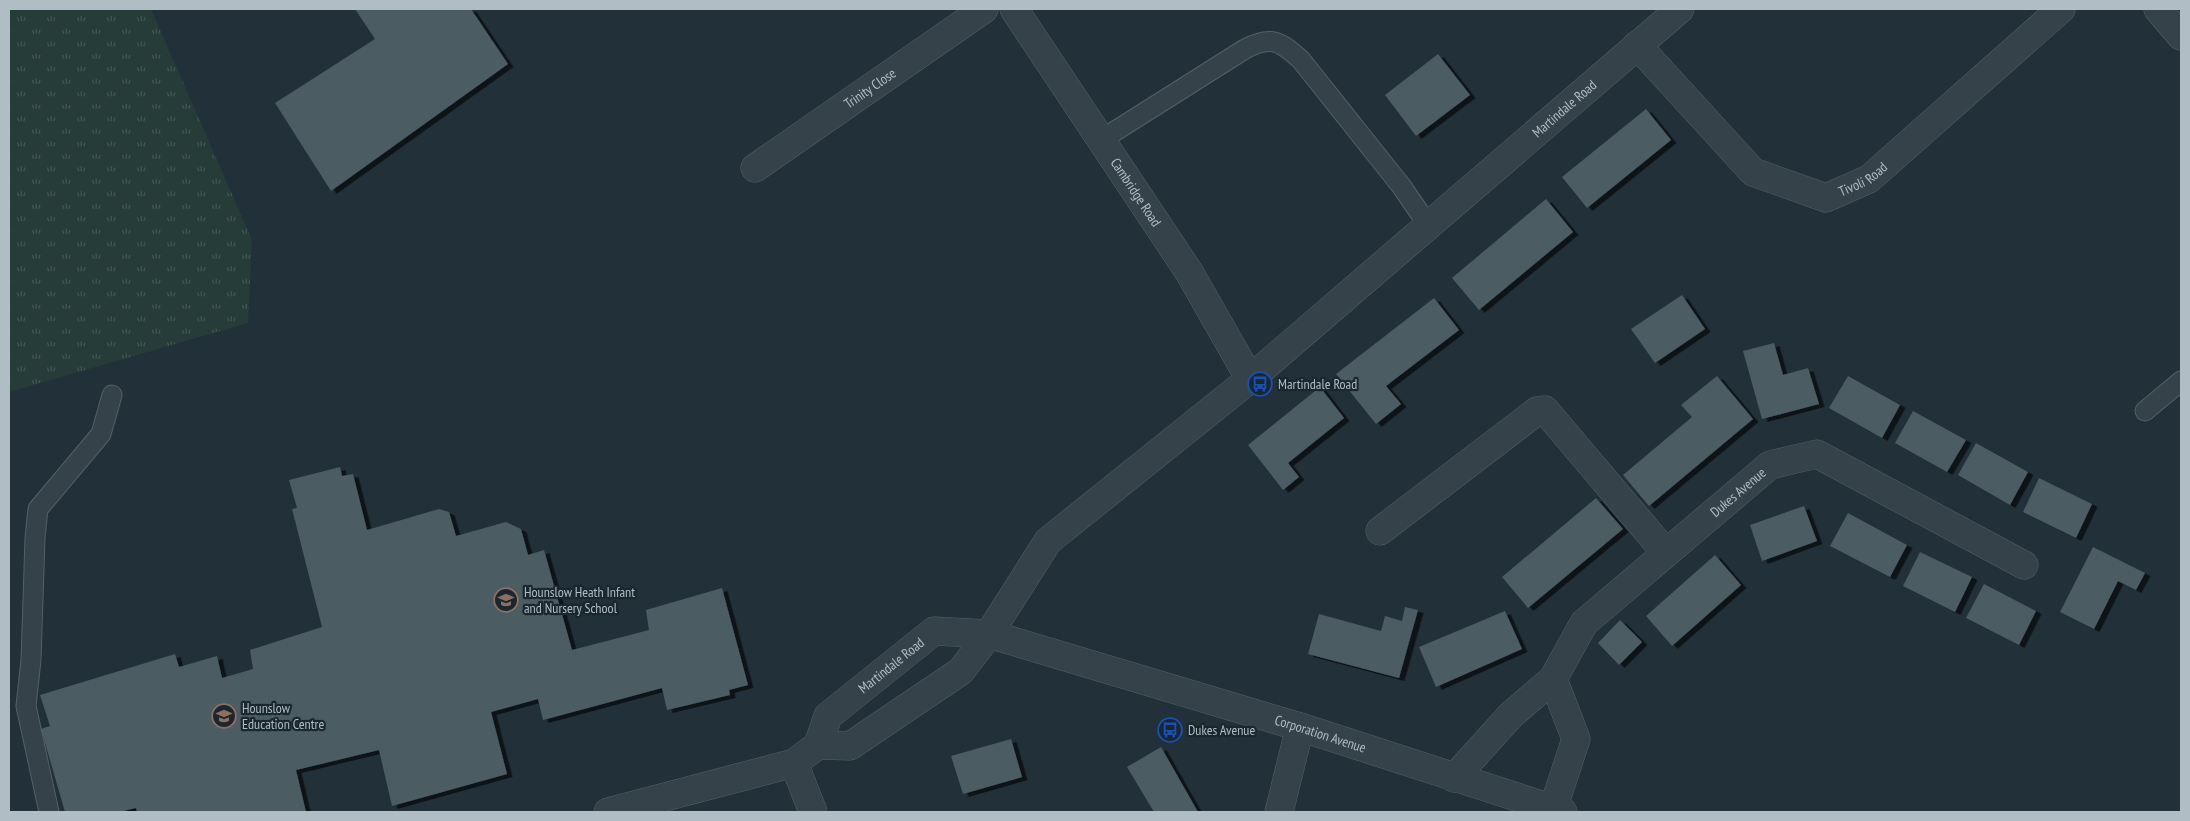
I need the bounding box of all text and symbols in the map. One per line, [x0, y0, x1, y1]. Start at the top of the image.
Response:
street label: Trinity Close [841, 64, 900, 112]
street label: Martindale Road [1528, 76, 1600, 141]
street label: Cambridge Road [1107, 154, 1165, 230]
street label: Tivoli Road [1836, 158, 1891, 200]
bus stop icon: Martindale Road [1247, 371, 1273, 397]
place label: Martindale Road [1278, 375, 1357, 393]
street label: Dukes Avenue [1707, 463, 1770, 521]
place label: Hounslow Heath Infant and Nursery School [524, 583, 635, 617]
school or university icon: Hounslow Heath Infant and Nursery School [493, 587, 519, 613]
street label: Martindale Road [855, 633, 928, 697]
place label: Hounslow Education Centre [242, 699, 324, 733]
school or university icon: Hounslow Education Centre [211, 703, 237, 729]
street label: Corporation Avenue [1273, 711, 1368, 757]
bus stop icon: Dukes Avenue [1157, 717, 1183, 743]
place label: Dukes Avenue [1188, 721, 1255, 739]

